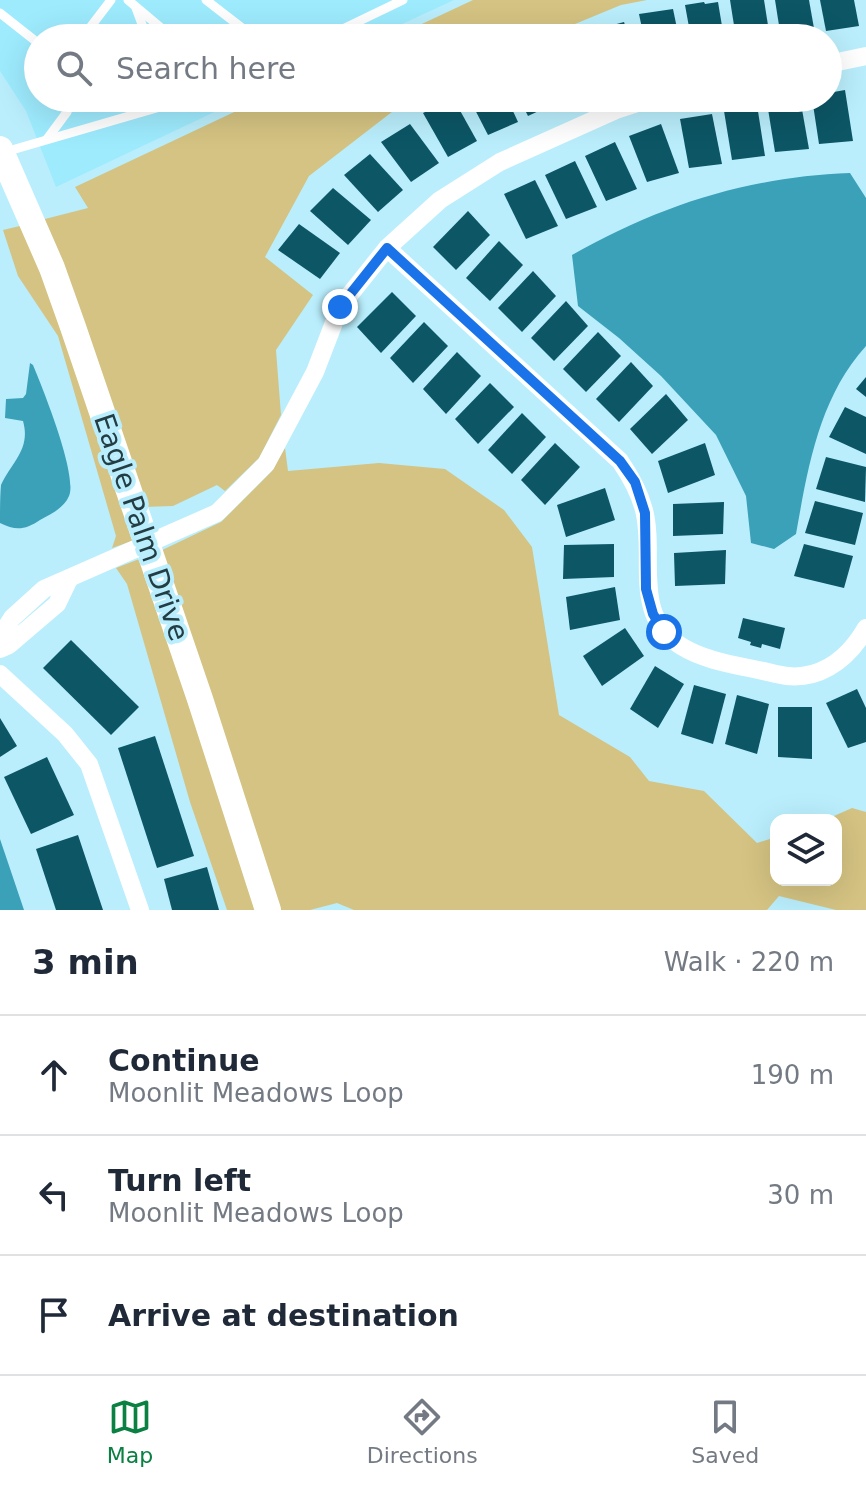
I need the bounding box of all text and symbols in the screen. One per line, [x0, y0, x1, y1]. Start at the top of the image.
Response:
search box [24, 24, 842, 112]
icon: search [52, 46, 96, 90]
text: Search here [116, 51, 296, 86]
route end [322, 289, 358, 325]
street label: Eagle Palm Drive [87, 409, 196, 645]
route start [646, 614, 682, 650]
map controls [770, 814, 842, 886]
button: layers [770, 814, 842, 886]
text: 3 min [32, 942, 139, 982]
text: Walk · 220 m [664, 947, 834, 977]
text: Continue [108, 1043, 260, 1078]
icon: ahead [32, 1053, 76, 1097]
text: 190 m [751, 1060, 834, 1090]
text: Moonlit Meadows Loop [108, 1078, 404, 1108]
text: Turn left [108, 1163, 251, 1198]
icon: left [32, 1173, 76, 1217]
text: 30 m [767, 1180, 834, 1210]
text: Moonlit Meadows Loop [108, 1198, 404, 1228]
icon: arrive [32, 1293, 76, 1337]
text: Arrive at destination [108, 1298, 459, 1333]
tab: Map [107, 1395, 153, 1468]
tab: Directions [367, 1395, 478, 1468]
tab: Saved [691, 1395, 759, 1468]

